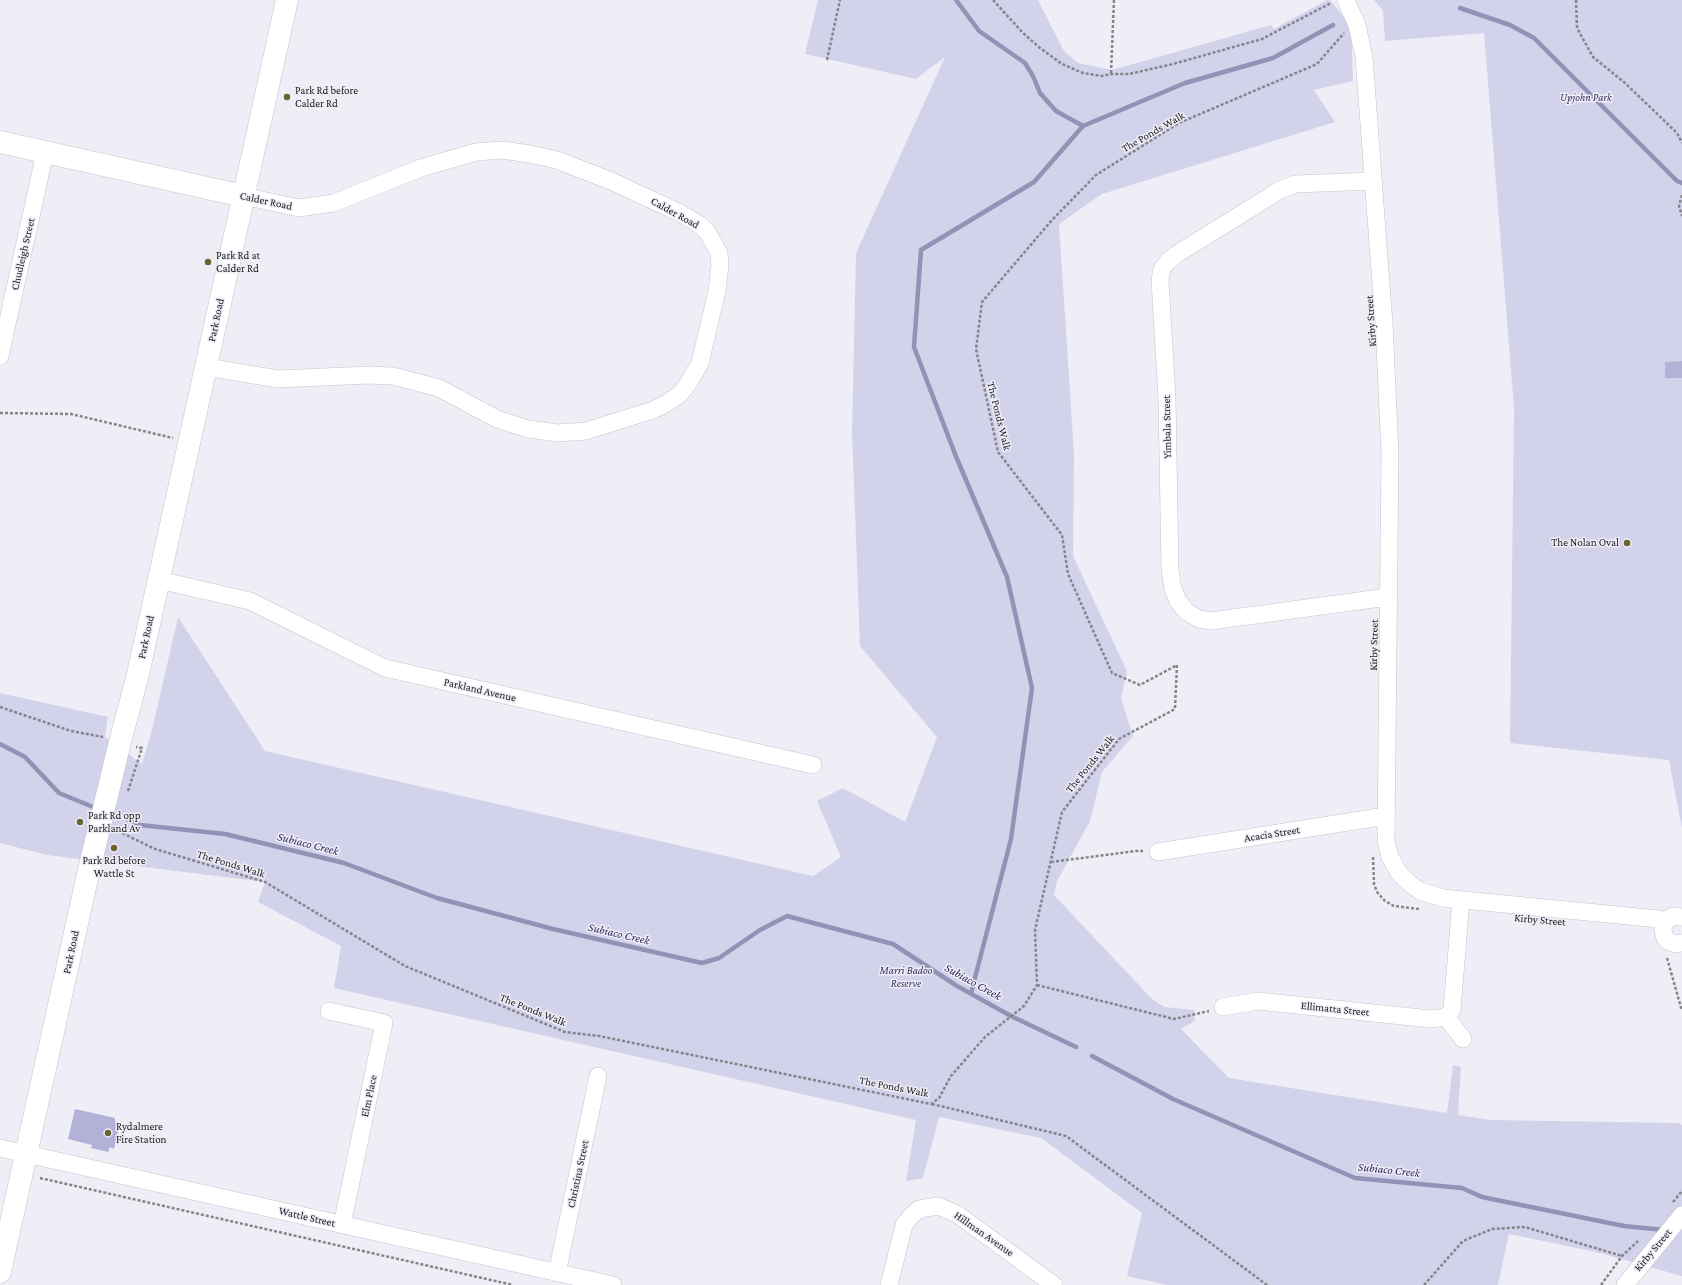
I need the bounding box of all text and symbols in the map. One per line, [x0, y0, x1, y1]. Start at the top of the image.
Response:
place label: Park Rd before Calder Rd [295, 84, 358, 110]
park label: Upjohn Park [1560, 91, 1612, 105]
marker: Park Rd before Calder Rd [282, 92, 292, 102]
street label: The Ponds Walk [1119, 109, 1187, 155]
street label: Calder Road [239, 189, 293, 213]
street label: Calder Road [648, 194, 702, 232]
street label: Chudleigh Street [8, 217, 38, 291]
place label: Park Rd at Calder Rd [216, 249, 260, 275]
marker: Park Rd at Calder Rd [203, 257, 213, 267]
street label: Kirby Street [1363, 295, 1379, 347]
street label: Park Road [205, 297, 227, 343]
street label: The Ponds Walk [984, 380, 1014, 452]
street label: Yimbala Street [1160, 395, 1174, 459]
place label: The Nolan Oval [1551, 536, 1619, 550]
marker: The Nolan Oval [1622, 538, 1632, 548]
street label: Park Road [135, 614, 157, 660]
street label: Kirby Street [1367, 619, 1381, 671]
street label: Parkland Avenue [443, 675, 517, 705]
street label: The Ponds Walk [1063, 732, 1117, 796]
place label: Park Rd opp Parkland Av [88, 809, 140, 835]
marker: Park Rd opp Parkland Av [75, 817, 85, 827]
street label: Acacia Street [1243, 823, 1301, 845]
water label: Subiaco Creek [276, 829, 340, 859]
marker: Park Rd before Wattle St [109, 843, 119, 853]
street label: The Ponds Walk [195, 847, 267, 881]
place label: Park Rd before Wattle St [82, 854, 146, 880]
street label: Kirby Street [1514, 911, 1566, 929]
water label: Subiaco Creek [587, 920, 651, 948]
street label: Park Road [60, 929, 82, 975]
water label: Subiaco Creek [942, 960, 1004, 1004]
park label: Marri Badoo Reserve [880, 964, 932, 990]
street label: The Ponds Walk [498, 991, 568, 1029]
street label: Ellimatta Street [1300, 999, 1370, 1019]
street label: Elm Place [358, 1074, 380, 1118]
street label: The Ponds Walk [858, 1074, 930, 1100]
place label: Rydalmere Fire Station [116, 1120, 167, 1146]
marker: Rydalmere Fire Station [103, 1128, 113, 1138]
street label: Christina Street [564, 1139, 592, 1209]
water label: Subiaco Creek [1357, 1160, 1421, 1180]
street label: Wattle Street [277, 1204, 337, 1230]
street label: Hillman Avenue [951, 1208, 1017, 1260]
street label: Kirby Street [1631, 1226, 1675, 1274]

